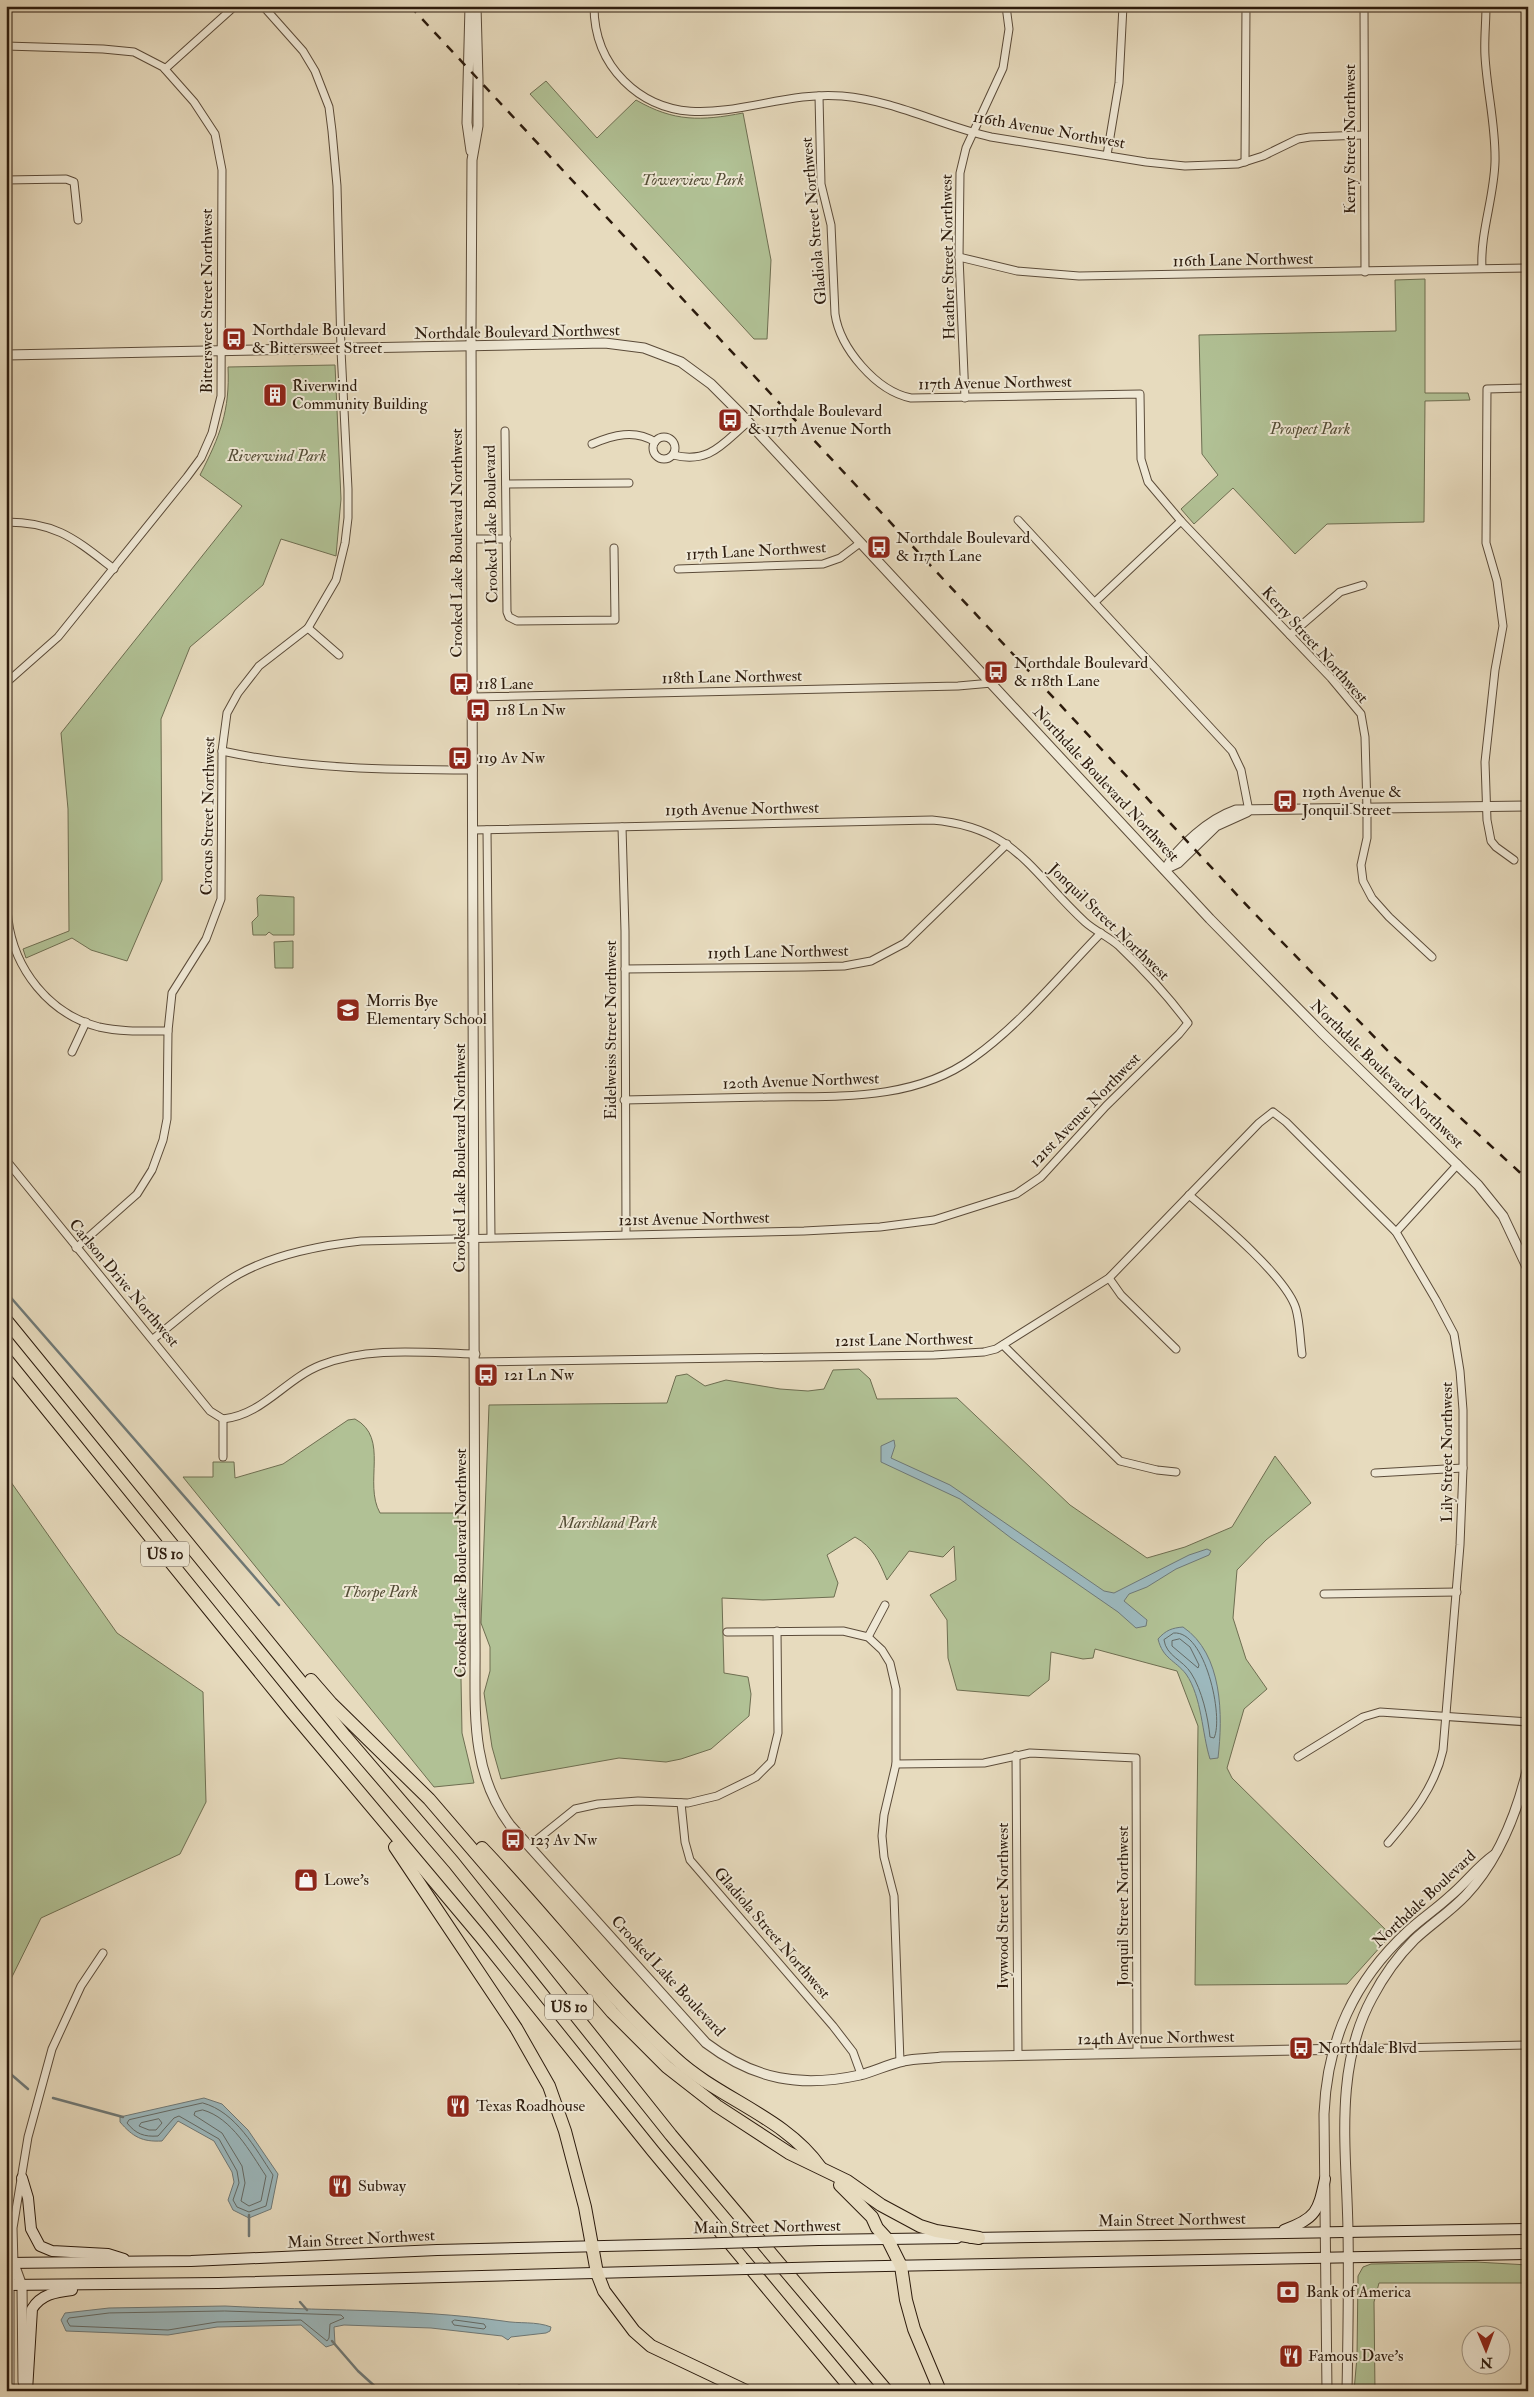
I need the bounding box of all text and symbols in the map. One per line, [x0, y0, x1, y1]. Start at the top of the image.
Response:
street label: Kerry Street Northwest [1340, 64, 1360, 214]
street label: 116th Avenue Northwest [971, 107, 1127, 153]
street label: Gladiola Street Northwest [797, 137, 831, 305]
park label: Towerview Park [642, 170, 745, 190]
street label: Heather Street Northwest [937, 174, 959, 340]
street label: Bittersweet Street Northwest [197, 209, 217, 393]
street label: 116th Lane Northwest [1172, 249, 1314, 271]
place label: Northdale Boulevard & Bittersweet Street [252, 320, 386, 358]
street label: Northdale Boulevard Northwest [414, 320, 620, 344]
bus stop icon: Northdale Boulevard & Bittersweet Street [221, 326, 247, 352]
street label: 117th Avenue Northwest [918, 372, 1072, 394]
place label: Riverwind Community Building [292, 376, 429, 414]
building icon: Riverwind Community Building [262, 382, 288, 408]
place label: Northdale Boulevard & 117th Avenue North [748, 401, 892, 439]
bus stop icon: Northdale Boulevard & 117th Avenue North [717, 407, 743, 433]
park label: Prospect Park [1269, 419, 1351, 439]
street label: Crooked Lake Boulevard Northwest [447, 428, 467, 658]
street label: Crooked Lake Boulevard [480, 445, 502, 603]
park label: Riverwind Park [227, 446, 327, 466]
place label: Northdale Boulevard & 117th Lane [896, 528, 1030, 566]
bus stop icon: Northdale Boulevard & 117th Lane [866, 534, 892, 560]
street label: 117th Lane Northwest [685, 537, 827, 565]
street label: Kerry Street Northwest [1257, 583, 1373, 707]
place label: Northdale Boulevard & 118th Lane [1014, 653, 1148, 691]
bus stop icon: Northdale Boulevard & 118th Lane [983, 659, 1009, 685]
street label: 118th Lane Northwest [662, 666, 802, 688]
bus stop icon: 118 Lane [448, 671, 474, 697]
place label: 118 Lane [478, 674, 534, 694]
bus stop icon: 118 Ln Nw [465, 697, 491, 723]
place label: 118 Ln Nw [496, 700, 566, 720]
street label: Northdale Boulevard Northwest [1029, 702, 1183, 866]
street label: Crocus Street Northwest [197, 736, 219, 896]
bus stop icon: 119 Av Nw [447, 745, 473, 771]
place label: 119 Av Nw [478, 748, 546, 768]
place label: 119th Avenue & Jonquil Street [1301, 782, 1402, 821]
bus stop icon: 119th Avenue & Jonquil Street [1272, 788, 1298, 814]
street label: 119th Avenue Northwest [665, 798, 819, 820]
street label: Jonquil Street Northwest [1043, 858, 1174, 986]
street label: Eidelweiss Street Northwest [601, 940, 621, 1120]
street label: 119th Lane Northwest [707, 941, 849, 963]
place label: Morris Bye Elementary School [366, 991, 487, 1029]
street label: Northdale Boulevard Northwest [1306, 995, 1468, 1153]
school or university icon: Morris Bye Elementary School [335, 997, 361, 1023]
street label: Crooked Lake Boulevard Northwest [450, 1043, 470, 1273]
street label: 121st Avenue Northwest [1025, 1049, 1145, 1171]
street label: 120th Avenue Northwest [722, 1068, 880, 1094]
street label: 121st Avenue Northwest [618, 1208, 770, 1230]
street label: Carlson Drive Northwest [65, 1215, 183, 1351]
street label: 121st Lane Northwest [835, 1329, 973, 1351]
bus stop icon: 121 Ln Nw [473, 1362, 499, 1388]
place label: 121 Ln Nw [504, 1365, 575, 1385]
street label: Lily Street Northwest [1437, 1382, 1457, 1522]
street label: Crooked Lake Boulevard Northwest [451, 1448, 471, 1678]
park label: Marshland Park [558, 1513, 658, 1533]
road number: US 10 [141, 1542, 189, 1566]
park label: Thorpe Park [342, 1582, 418, 1602]
street label: Ivywood Street Northwest [993, 1823, 1013, 1989]
street label: Jonquil Street Northwest [1113, 1826, 1134, 1987]
bus stop icon: 123 Av Nw [500, 1827, 526, 1853]
place label: 123 Av Nw [530, 1830, 598, 1850]
street label: Northdale Boulevard [1368, 1846, 1480, 1952]
street label: Gladiola Street Northwest [709, 1863, 835, 2003]
shop icon: Lowe's [293, 1867, 319, 1893]
place label: Lowe's [324, 1870, 369, 1890]
street label: Crooked Lake Boulevard [607, 1911, 729, 2041]
road number: US 10 [545, 1994, 593, 2020]
street label: 124th Avenue Northwest [1077, 2027, 1235, 2049]
bus stop icon: Northdale Blvd [1288, 2035, 1314, 2061]
place label: Northdale Blvd [1318, 2038, 1417, 2058]
restaurant icon: Texas Roadhouse [445, 2093, 471, 2119]
place label: Texas Roadhouse [476, 2096, 585, 2116]
restaurant icon: Subway [327, 2173, 353, 2199]
place label: Subway [358, 2176, 407, 2196]
street label: Main Street Northwest [1098, 2209, 1246, 2231]
street label: Main Street Northwest [693, 2216, 841, 2238]
street label: Main Street Northwest [287, 2225, 435, 2253]
bank icon: Bank of America [1275, 2279, 1301, 2305]
place label: Bank of America [1306, 2282, 1411, 2302]
north arrow [1462, 2324, 1512, 2374]
restaurant icon: Famous Dave's [1278, 2343, 1304, 2369]
place label: Famous Dave's [1308, 2346, 1403, 2366]
text: N [1479, 2354, 1494, 2371]

